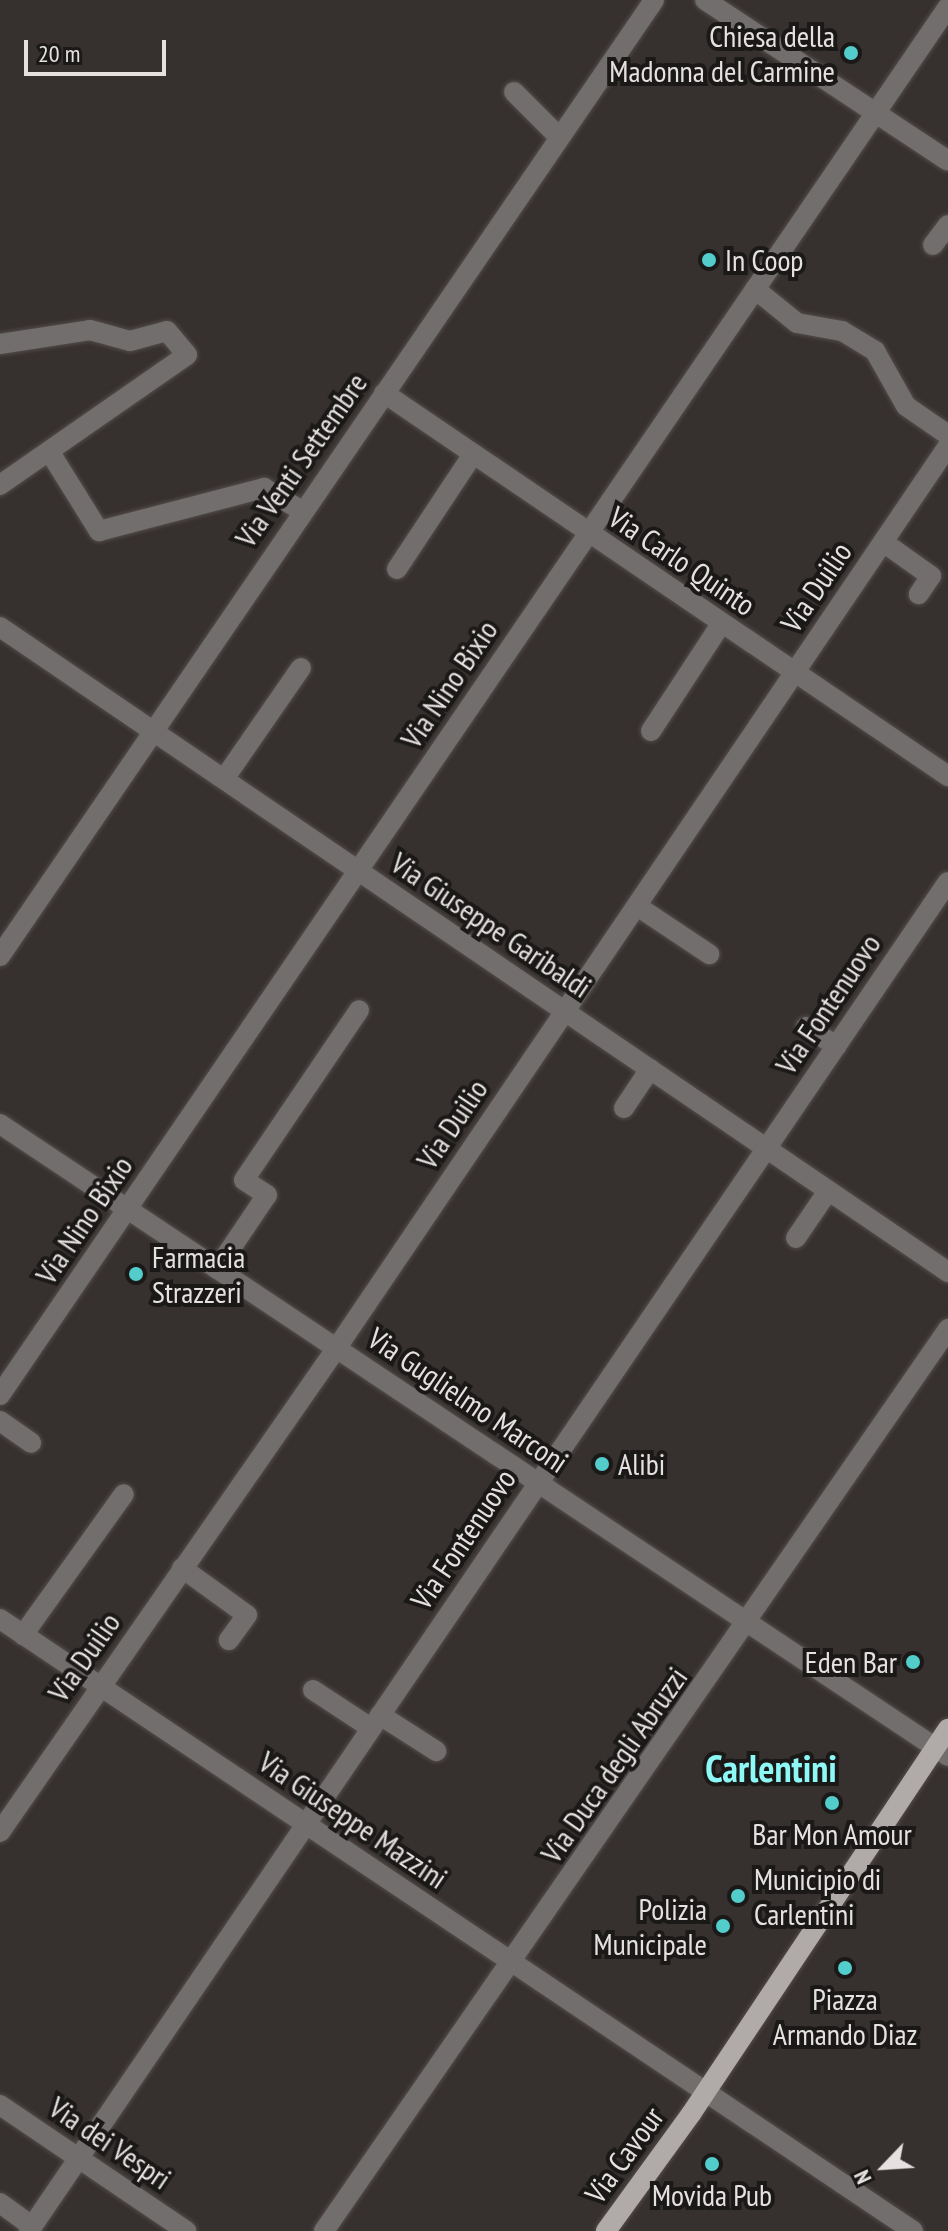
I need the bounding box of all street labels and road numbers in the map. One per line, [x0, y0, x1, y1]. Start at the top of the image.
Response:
street label: Via Venti Settembre [227, 366, 375, 554]
street label: Via Carlo Quinto [602, 499, 762, 623]
street label: Via Duilio [773, 535, 859, 639]
street label: Via Nino Bixio [393, 613, 505, 755]
street label: Via Giuseppe Garibaldi [384, 845, 598, 1005]
street label: Via Fontenuovo [768, 927, 888, 1081]
street label: Via Duilio [409, 1072, 495, 1176]
street label: Via Nino Bixio [28, 1149, 140, 1291]
street label: Via Guglielmo Marconi [361, 1320, 575, 1480]
street label: Via Fontenuovo [403, 1462, 523, 1616]
street label: Via Duilio [40, 1606, 128, 1708]
street label: Via Duca degli Abruzzi [533, 1660, 695, 1870]
street label: Via Giuseppe Mazzini [252, 1744, 454, 1896]
street label: Via dei Vespri [42, 2089, 178, 2197]
street label: Via Cavour [577, 2100, 671, 2210]

